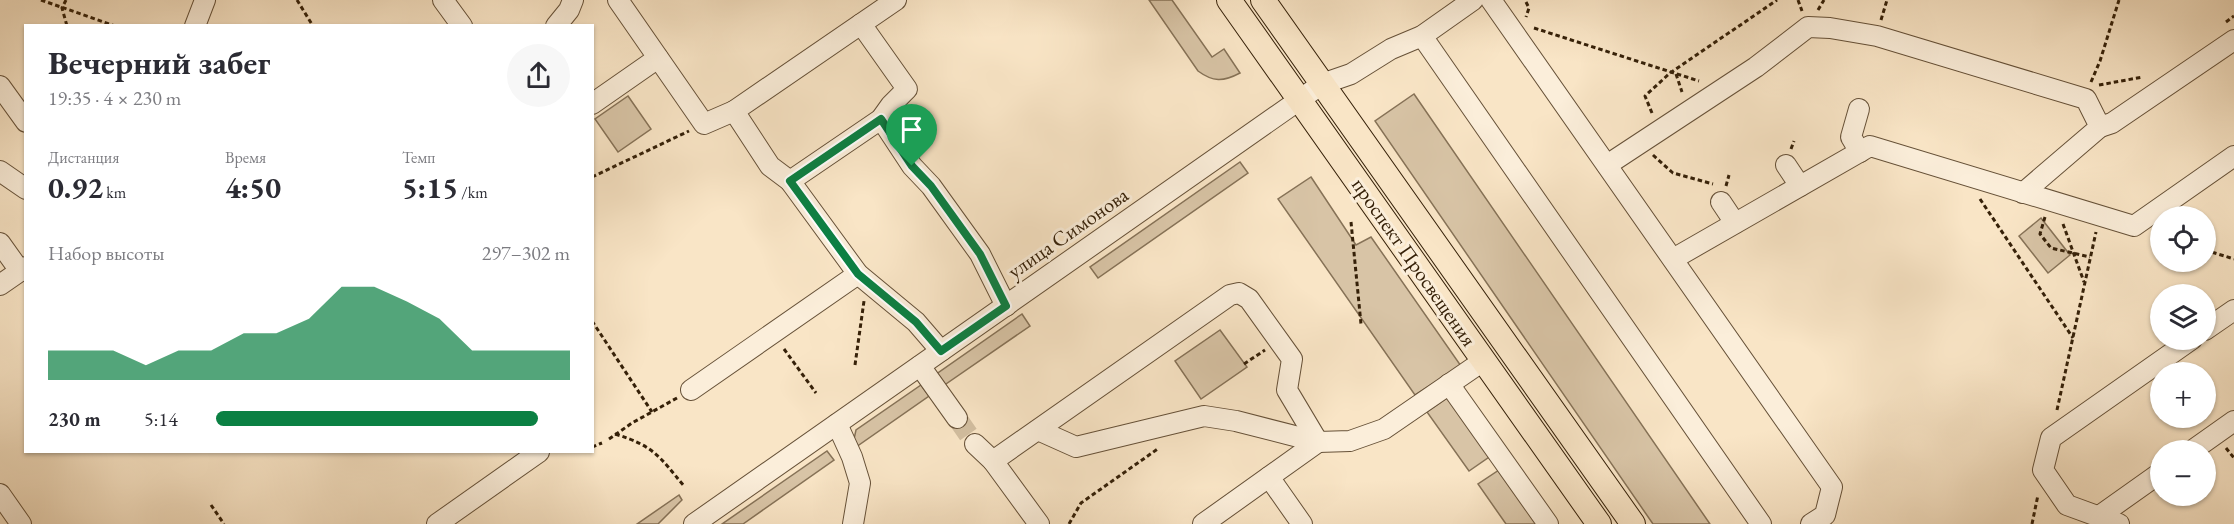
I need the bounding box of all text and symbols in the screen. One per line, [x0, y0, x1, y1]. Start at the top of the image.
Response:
text: Вечерний забег [48, 41, 270, 84]
button: share [507, 44, 570, 107]
text: 19:35 · 4 × 230 m [48, 85, 181, 111]
pin [886, 104, 937, 166]
icon: arrive [895, 113, 928, 146]
text: Дистанция [48, 147, 119, 168]
text: Время [225, 147, 266, 168]
text: Темп [402, 147, 435, 168]
text: 0.92 [48, 168, 103, 207]
text: 4:50 [225, 168, 281, 207]
text: 5:15 [402, 168, 458, 207]
street label: проспект Просвещения [1346, 172, 1483, 351]
street label: улица Симонова [1002, 181, 1134, 284]
text: km [103, 182, 126, 203]
text: /km [458, 182, 488, 203]
map controls [2150, 206, 2216, 506]
button: locate [2150, 206, 2216, 272]
text: Набор высоты [48, 240, 164, 266]
text: 297–302 m [482, 240, 570, 266]
button: layers [2150, 284, 2216, 350]
button: + [2150, 362, 2216, 428]
text: 230 m [48, 406, 101, 432]
text: 5:14 [144, 406, 178, 432]
button: − [2150, 440, 2216, 506]

